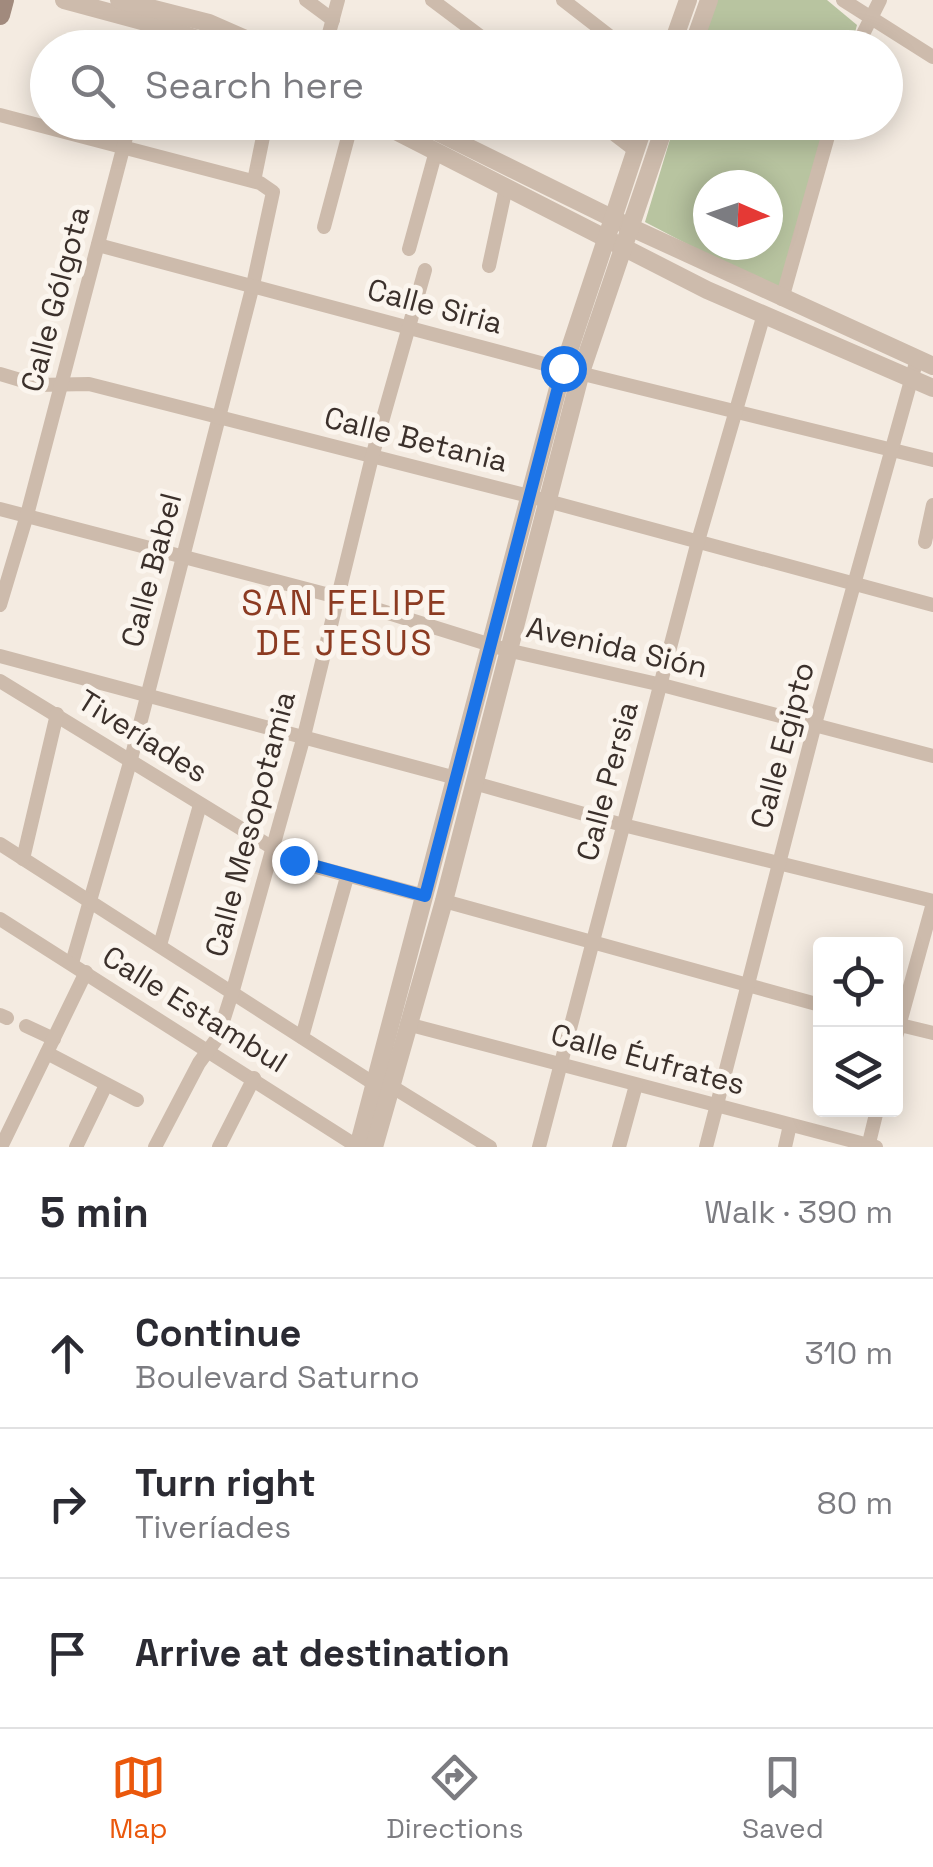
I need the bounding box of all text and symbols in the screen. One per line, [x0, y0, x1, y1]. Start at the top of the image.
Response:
search box [30, 30, 903, 140]
icon: search [65, 58, 120, 113]
text: Search here [145, 61, 364, 109]
north arrow [693, 170, 783, 260]
street label: Calle Gólgota [12, 202, 98, 396]
street label: Calle Siria [363, 269, 507, 343]
route start [541, 346, 587, 392]
street label: Calle Betania [320, 397, 512, 481]
street label: Calle Babel [112, 489, 190, 651]
district label: SAN FELIPE DE JESUS [241, 581, 449, 665]
street label: Avenida Sión [523, 607, 711, 687]
street label: Calle Egipto [741, 658, 823, 832]
street label: Tiveríades [71, 681, 215, 791]
street label: Calle Mesopotamia [196, 687, 304, 961]
street label: Calle Persia [567, 697, 647, 865]
route end [272, 838, 318, 884]
street label: Calle Estambul [95, 937, 295, 1081]
map controls [813, 937, 903, 1117]
button: locate [813, 937, 903, 1027]
street label: Calle Éufrates [547, 1014, 749, 1104]
button: layers [813, 1027, 903, 1117]
text: 5 min [40, 1186, 149, 1239]
text: Walk · 390 m [704, 1192, 893, 1232]
text: Continue [135, 1309, 301, 1357]
icon: ahead [40, 1326, 95, 1381]
text: 310 m [805, 1333, 893, 1373]
text: Boulevard Saturno [135, 1357, 420, 1397]
text: Turn right [135, 1459, 316, 1507]
icon: right [40, 1476, 95, 1531]
text: 80 m [817, 1483, 893, 1523]
text: Tiveríades [135, 1507, 291, 1547]
icon: arrive [40, 1626, 95, 1681]
text: Arrive at destination [135, 1629, 510, 1677]
tab: Map [109, 1750, 168, 1846]
tab: Directions [386, 1750, 523, 1846]
tab: Saved [742, 1750, 824, 1846]

